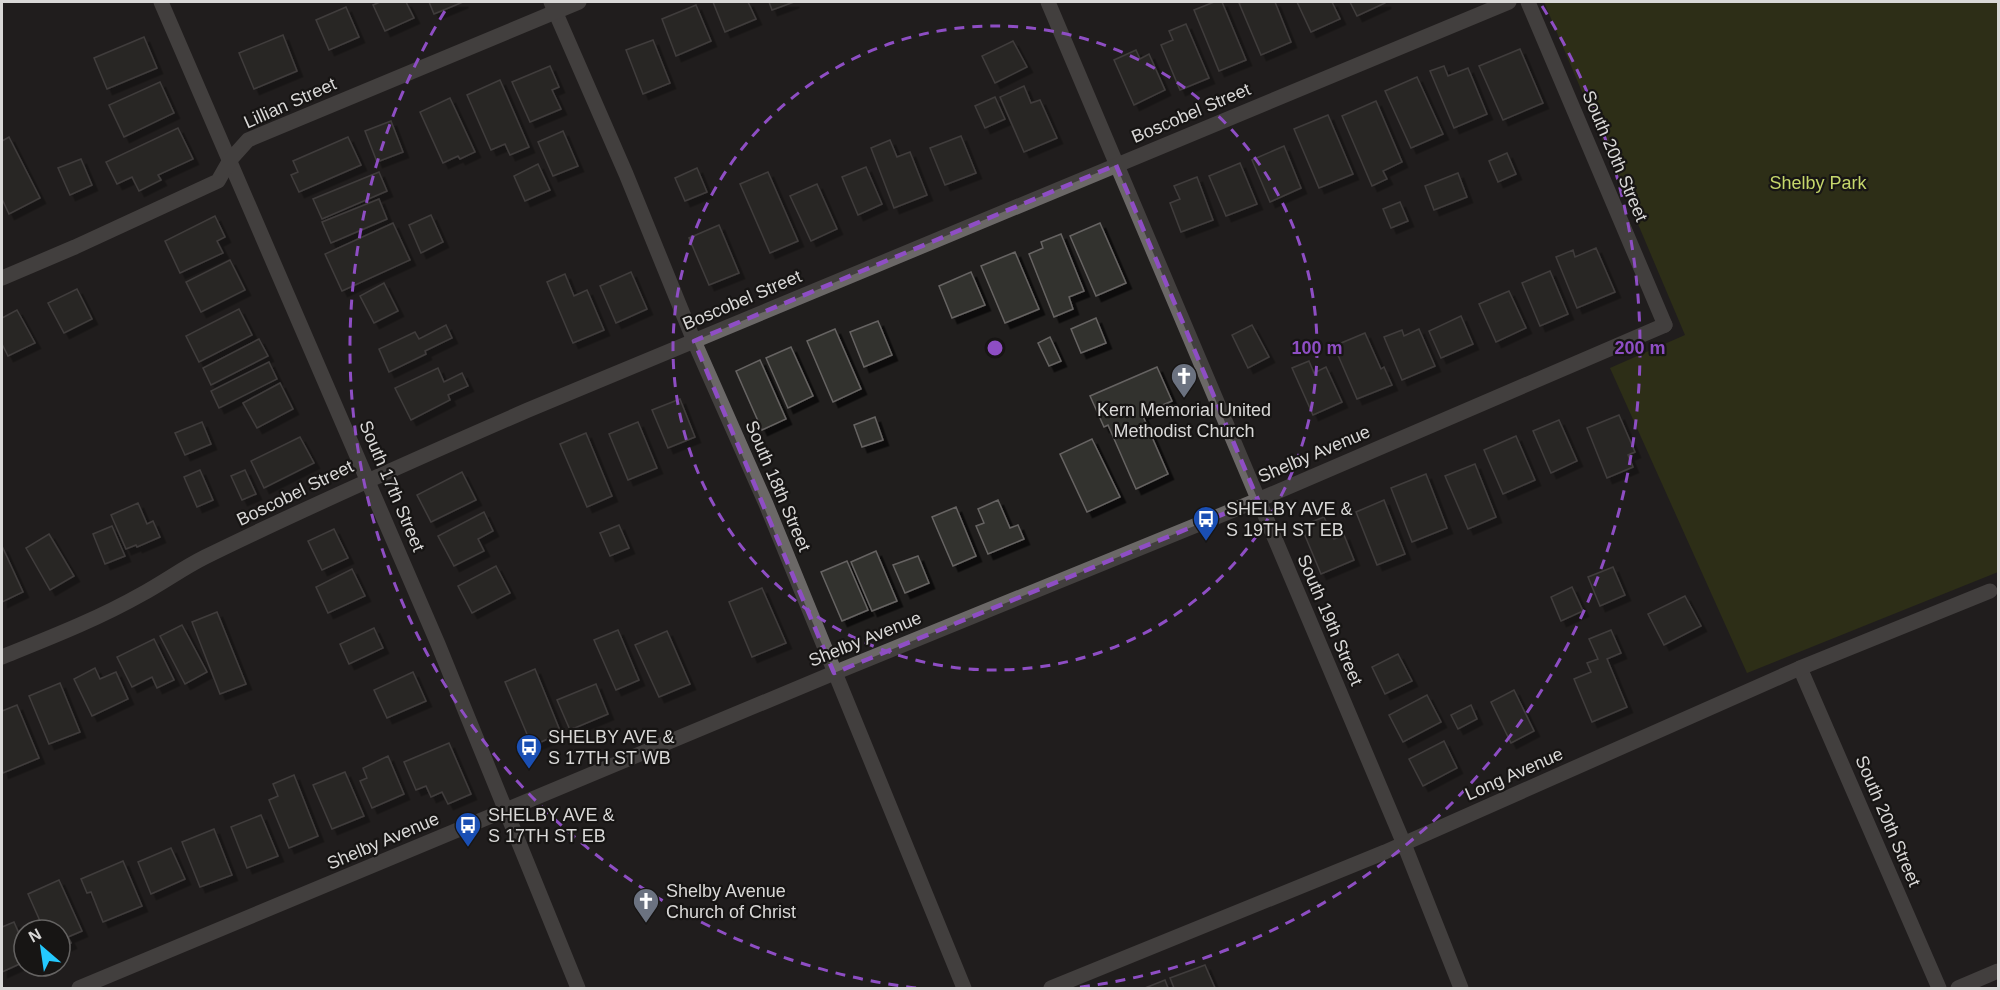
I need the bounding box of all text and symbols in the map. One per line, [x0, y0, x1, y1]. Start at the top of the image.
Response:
street label: Lillian Street [241, 74, 339, 132]
street label: Boscobel Street [1129, 79, 1253, 147]
street label: South 20th Street [1578, 88, 1652, 224]
park label: Shelby Park [1769, 173, 1868, 193]
street label: Boscobel Street [680, 266, 804, 334]
centre of rings [985, 338, 1005, 358]
text: 100 m [1291, 338, 1343, 358]
text: 200 m [1614, 338, 1666, 358]
church icon: Kern Memorial United Methodist Church [1169, 361, 1199, 399]
place label: Kern Memorial United Methodist Church [1097, 400, 1271, 441]
street label: South 17th Street [355, 418, 429, 554]
street label: South 18th Street [741, 418, 815, 554]
street label: Shelby Avenue [1255, 421, 1373, 487]
street label: Boscobel Street [234, 456, 356, 530]
place label: SHELBY AVE & S 19TH ST EB [1226, 499, 1352, 540]
bus stop icon: SHELBY AVE & S 19TH ST EB [1191, 504, 1221, 542]
street label: South 19th Street [1293, 552, 1367, 688]
street label: Shelby Avenue [806, 607, 924, 671]
place label: SHELBY AVE & S 17TH ST WB [548, 727, 674, 768]
bus stop icon: SHELBY AVE & S 17TH ST WB [514, 732, 544, 770]
street label: Long Avenue [1462, 744, 1566, 804]
street label: South 20th Street [1851, 753, 1925, 889]
place label: SHELBY AVE & S 17TH ST EB [488, 805, 614, 846]
street label: Shelby Avenue [324, 808, 442, 874]
bus stop icon: SHELBY AVE & S 17TH ST EB [453, 810, 483, 848]
place label: Shelby Avenue Church of Christ [666, 881, 796, 922]
church icon: Shelby Avenue Church of Christ [631, 886, 661, 924]
north arrow [12, 918, 72, 978]
text: N [26, 925, 44, 946]

